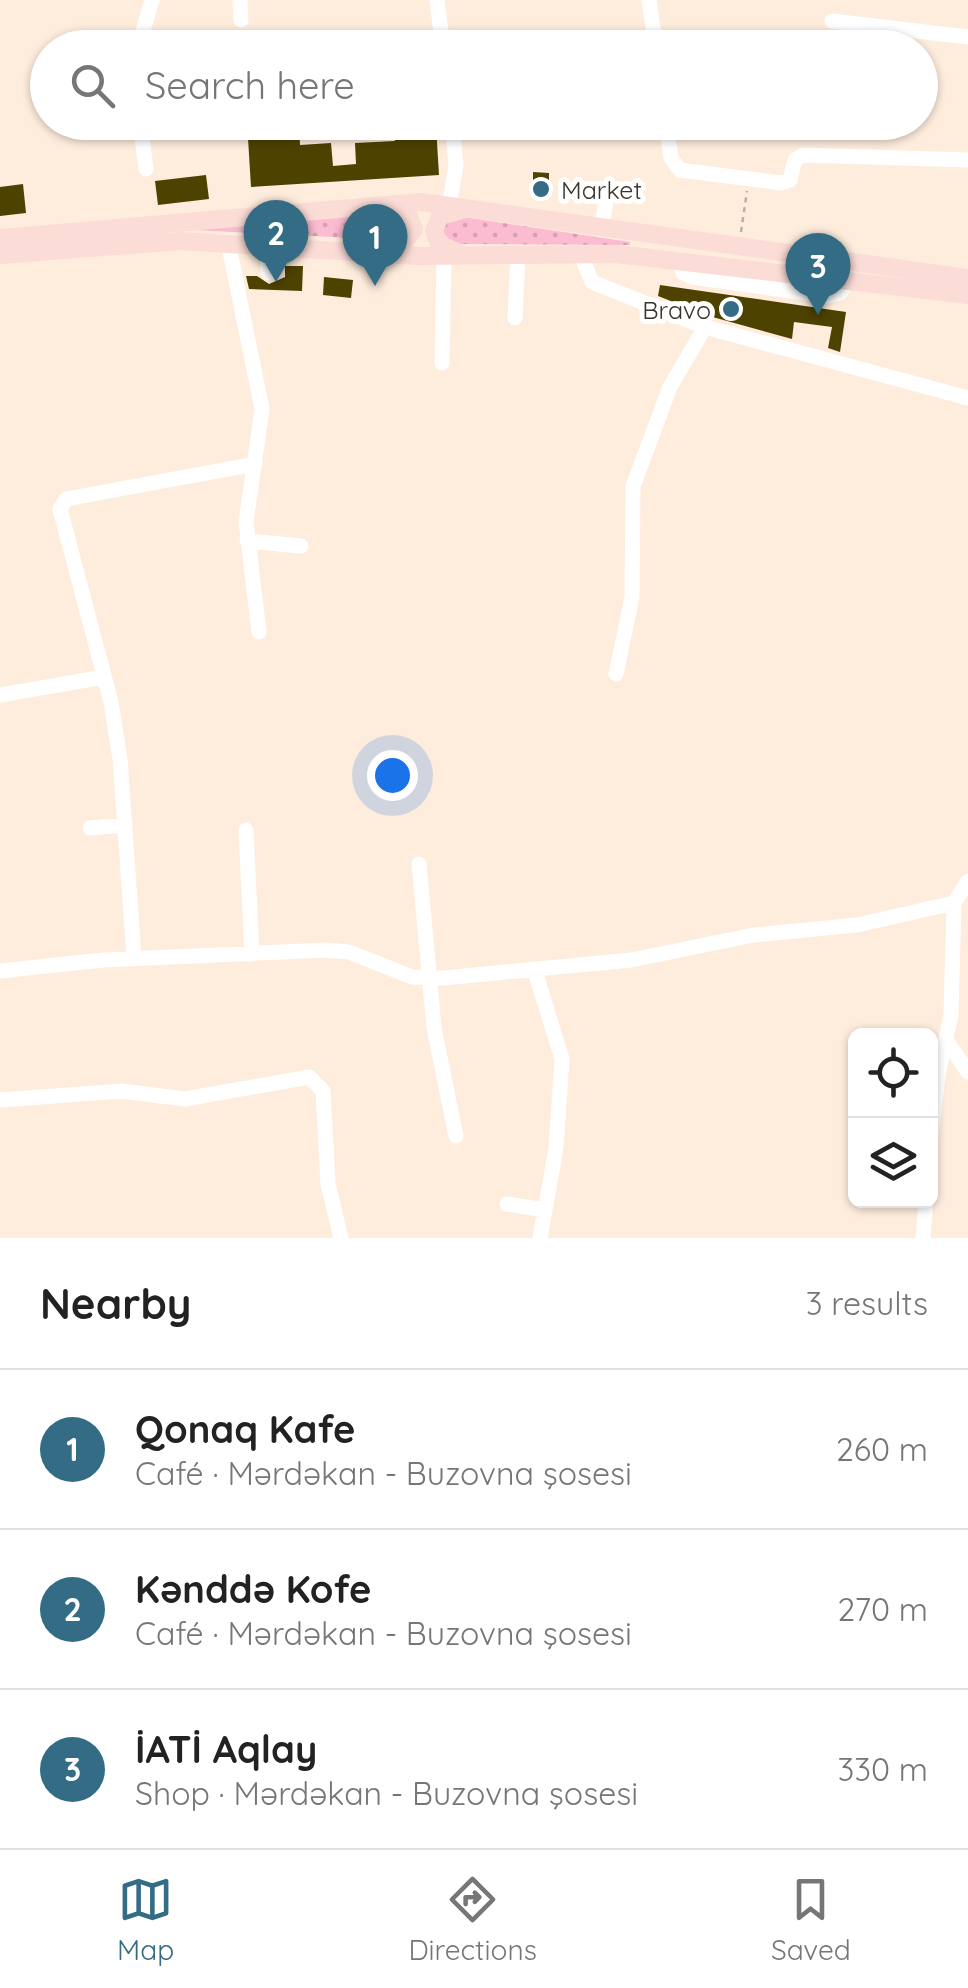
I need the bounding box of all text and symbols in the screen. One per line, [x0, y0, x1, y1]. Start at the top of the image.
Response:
search box [30, 30, 938, 140]
icon: search [65, 58, 120, 113]
text: Search here [145, 61, 355, 109]
place label: Market [561, 174, 642, 205]
marker: Market [530, 178, 552, 200]
pin: 2 [244, 200, 308, 282]
pin: 1 [342, 204, 408, 286]
pin: 3 [786, 232, 850, 315]
place label: Bravo [642, 294, 711, 325]
marker: Bravo [720, 298, 742, 320]
your location [367, 750, 418, 801]
map controls [848, 1028, 938, 1208]
button: locate [848, 1028, 938, 1118]
button: layers [848, 1118, 938, 1208]
text: Nearby [40, 1277, 191, 1330]
text: 3 results [806, 1283, 928, 1323]
text: Qonaq Kafe [135, 1405, 355, 1453]
text: 1 [66, 1429, 79, 1469]
text: 260 m [836, 1429, 928, 1469]
text: Café · Mərdəkan - Buzovna şosesi [135, 1453, 632, 1493]
text: Kənddə Kofe [135, 1565, 371, 1613]
text: 2 [63, 1589, 82, 1629]
text: 270 m [837, 1589, 928, 1629]
text: Café · Mərdəkan - Buzovna şosesi [135, 1613, 632, 1653]
text: İATİ Aqlay [135, 1725, 317, 1773]
text: 3 [64, 1749, 81, 1789]
text: 330 m [838, 1749, 928, 1789]
text: Shop · Mərdəkan - Buzovna şosesi [135, 1773, 638, 1813]
tab: Map [117, 1872, 174, 1967]
tab: Directions [408, 1872, 537, 1967]
tab: Saved [771, 1872, 851, 1967]

